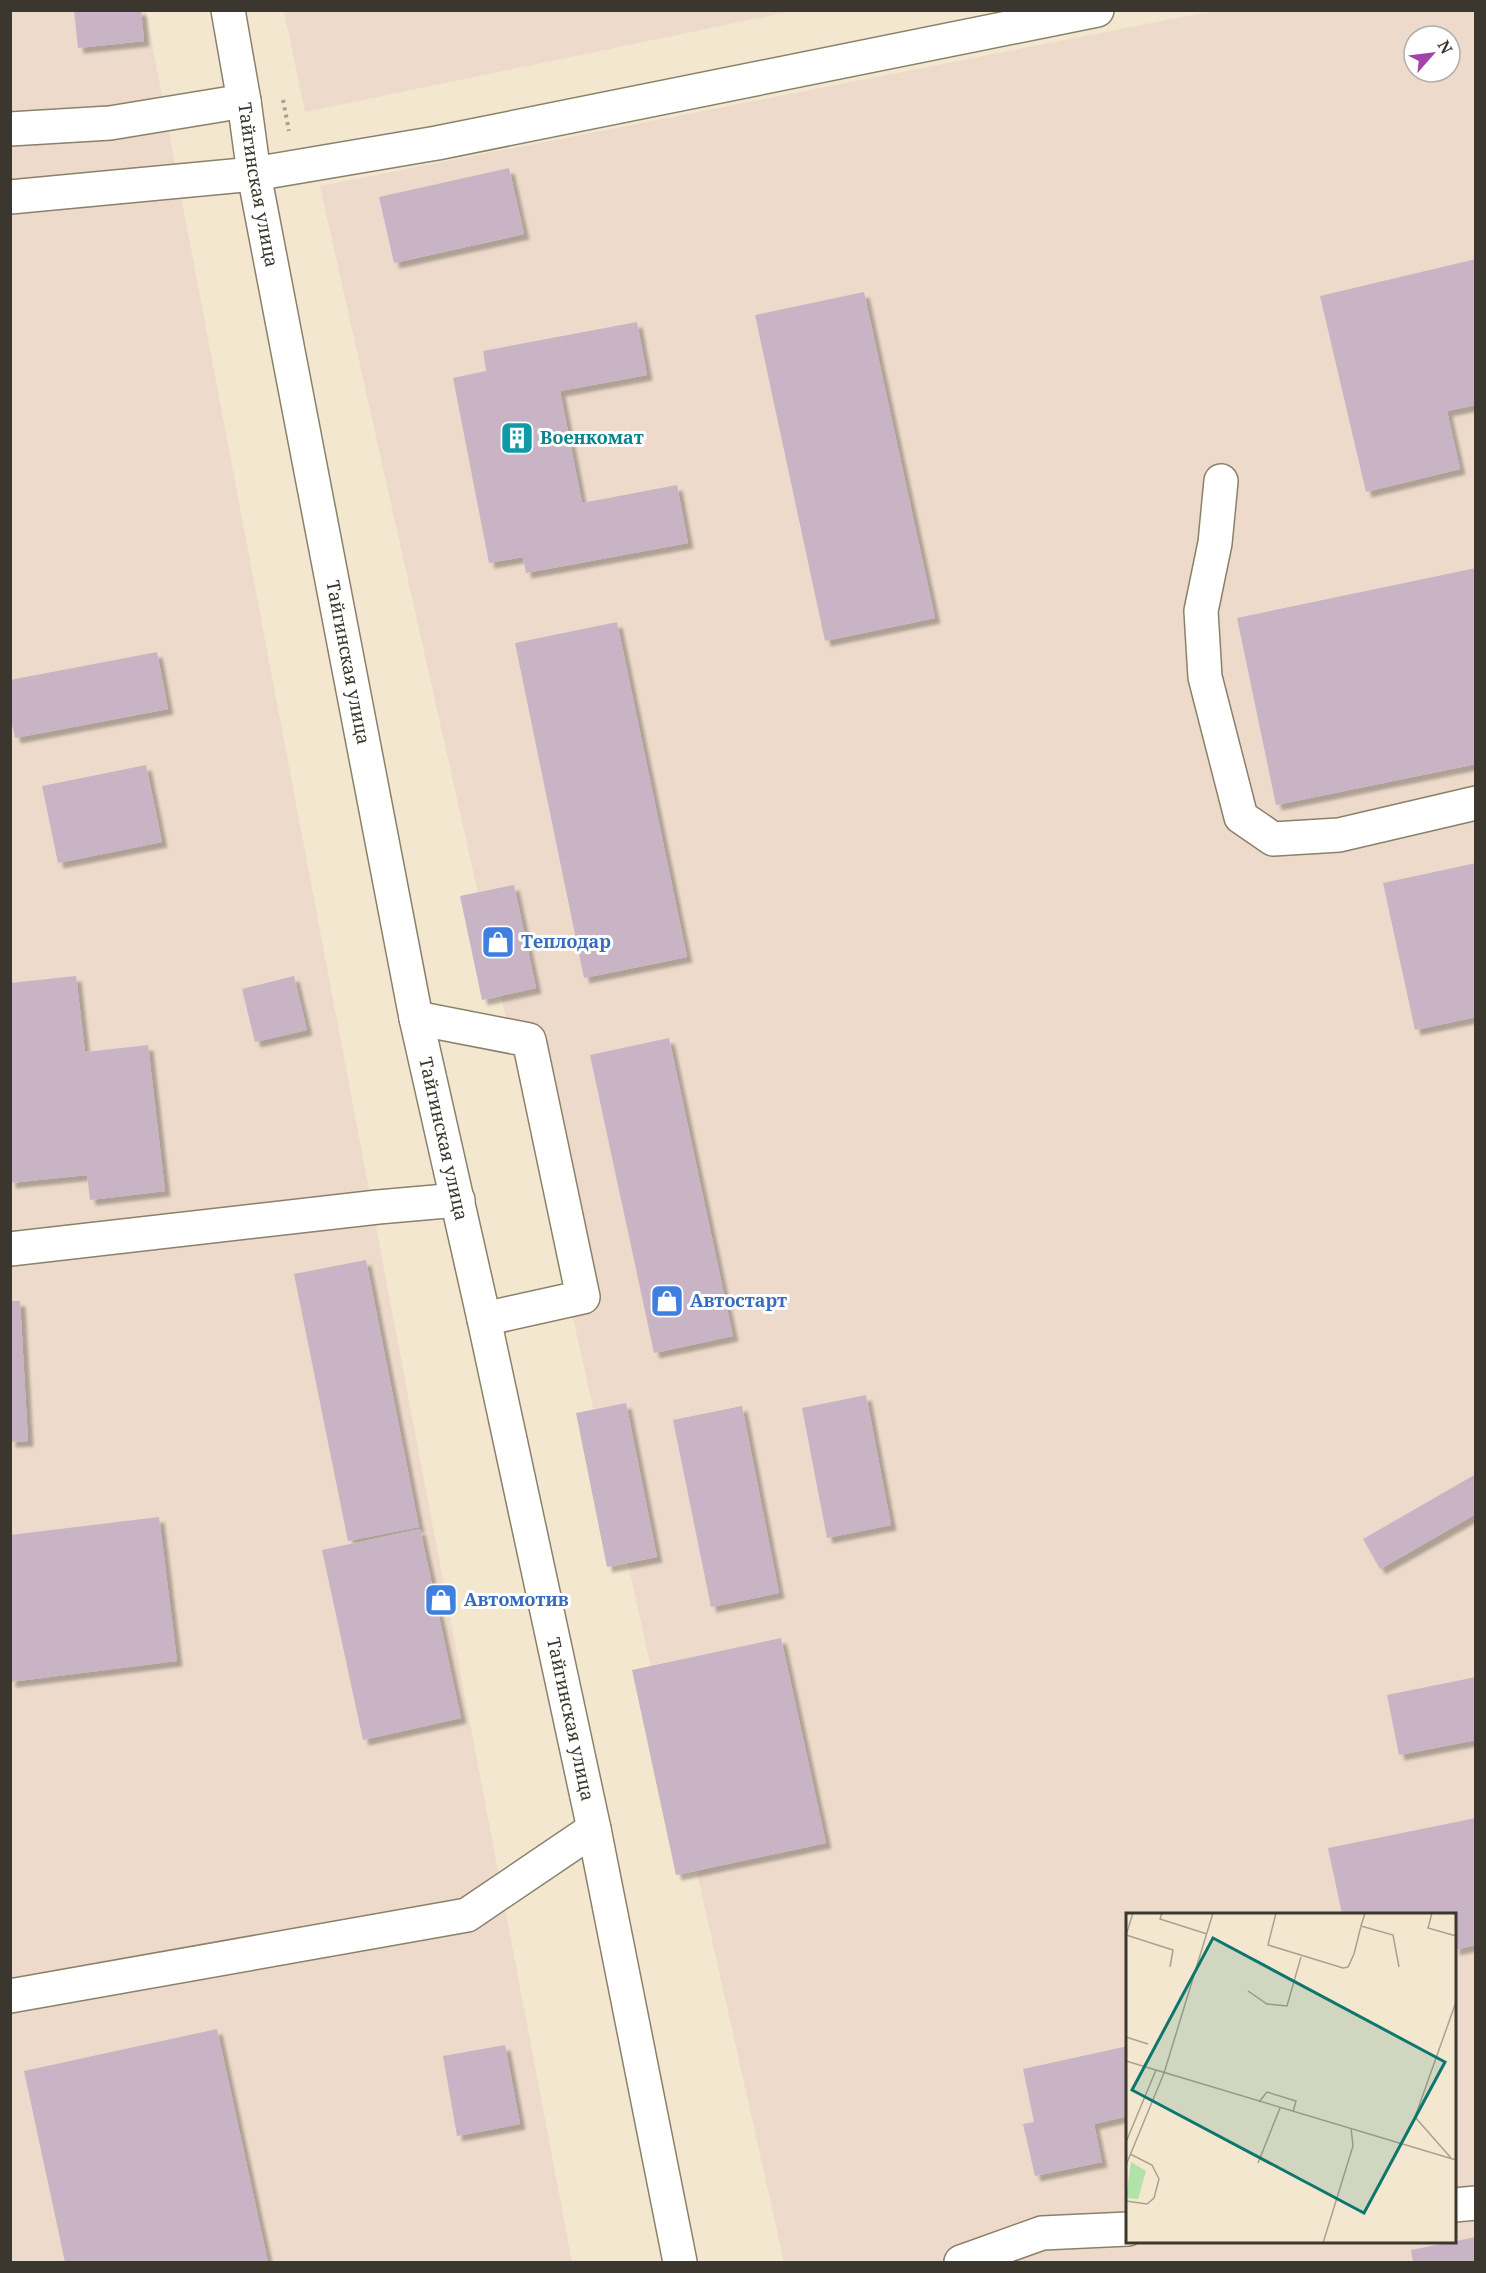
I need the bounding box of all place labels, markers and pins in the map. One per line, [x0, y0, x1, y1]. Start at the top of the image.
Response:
building icon: Военкомат [499, 420, 535, 456]
place label: Военкомат [540, 425, 644, 449]
shop icon: Теплодар [480, 924, 516, 960]
place label: Теплодар [521, 929, 611, 953]
shop icon: Автостарт [649, 1283, 685, 1319]
place label: Автостарт [690, 1288, 787, 1312]
shop icon: Автомотив [423, 1582, 459, 1618]
place label: Автомотив [464, 1587, 569, 1611]

